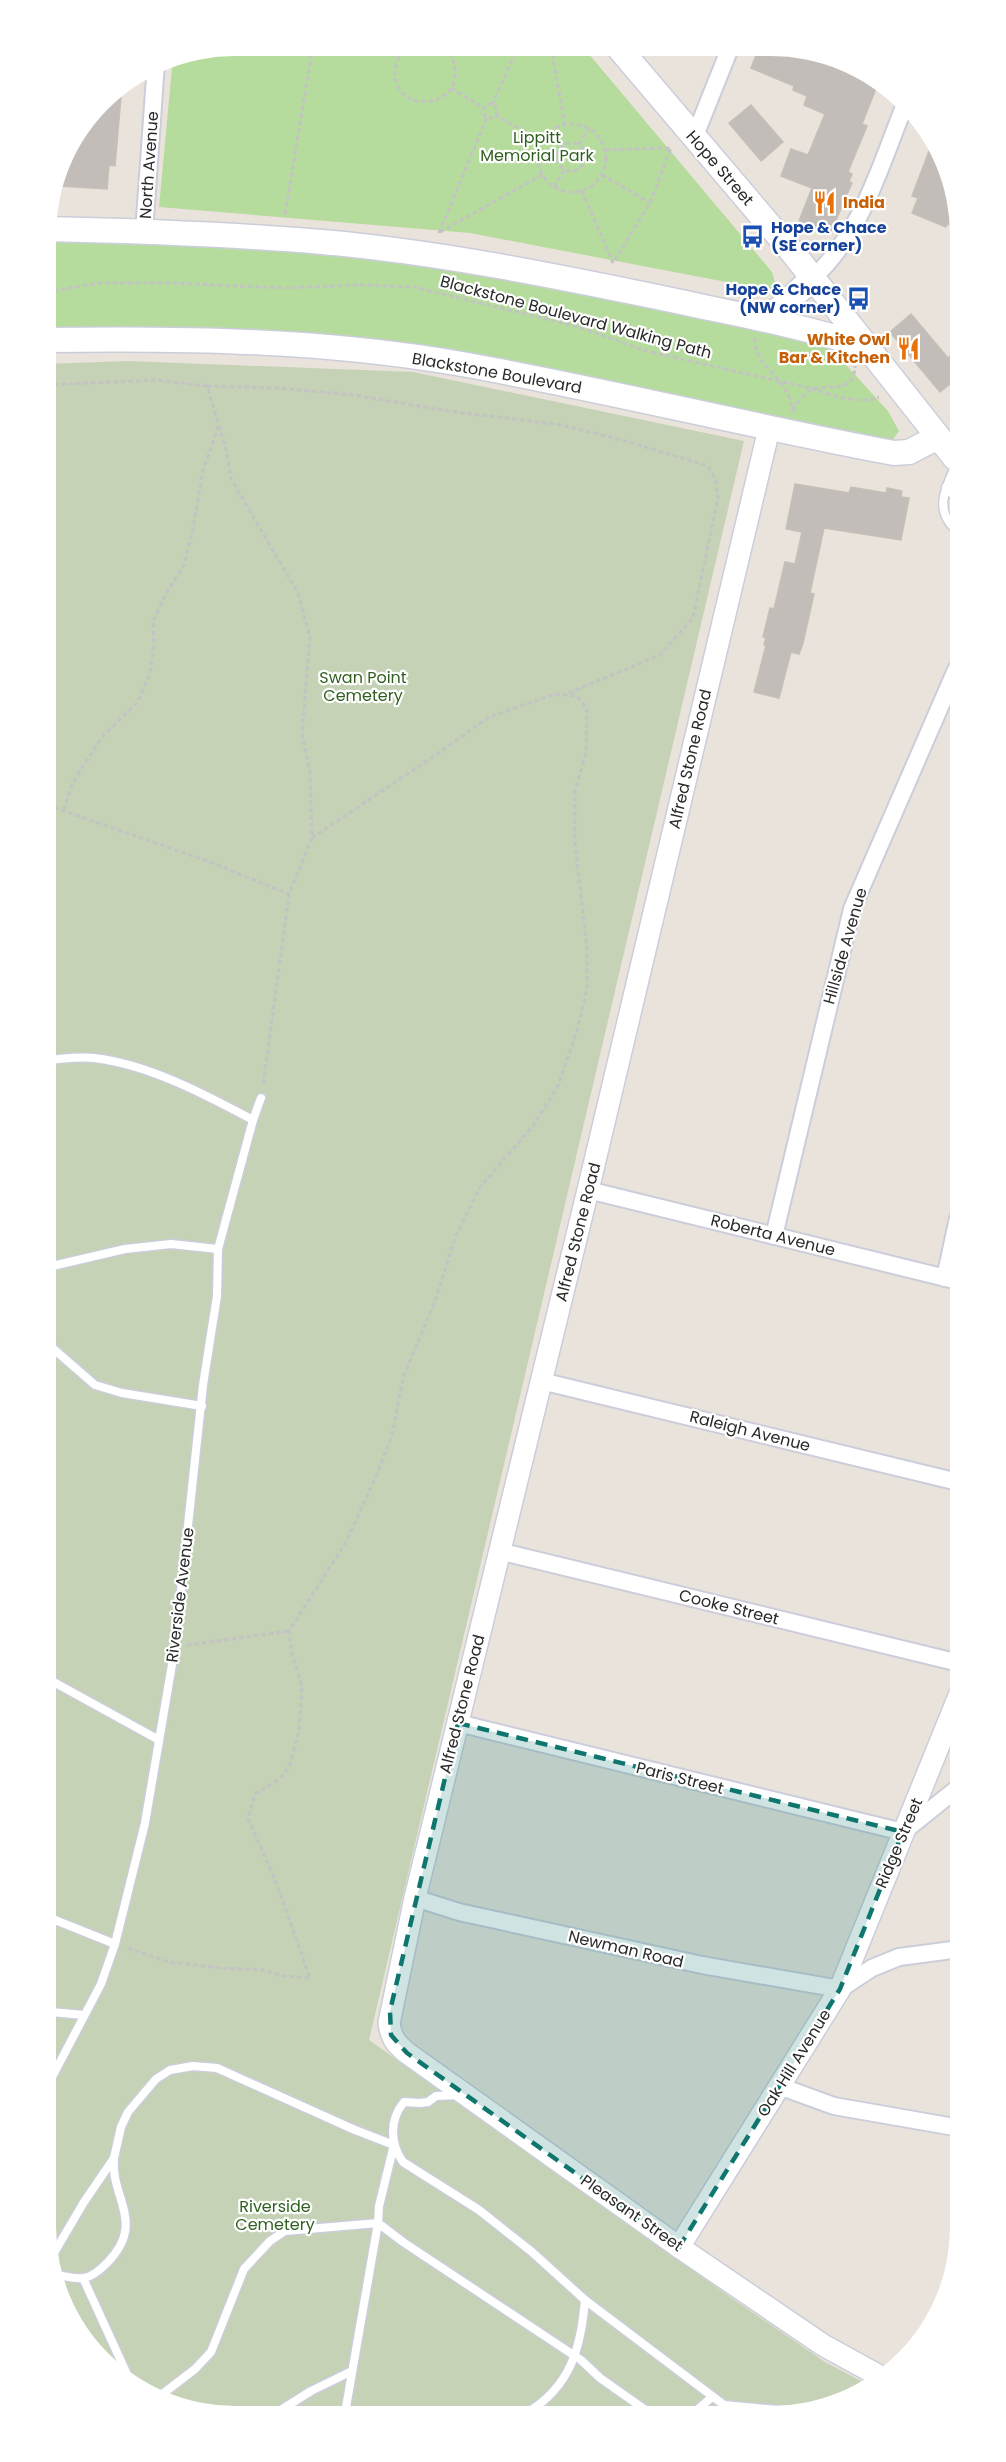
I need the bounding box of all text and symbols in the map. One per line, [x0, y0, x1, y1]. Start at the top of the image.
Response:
street label: North Avenue [134, 110, 164, 220]
street label: Hope Street [681, 125, 759, 211]
park label: Lippitt Memorial Park [480, 126, 595, 167]
restaurant icon: India [812, 189, 838, 215]
place label: India [843, 191, 885, 214]
place label: Hope & Chace (SE corner) [771, 216, 887, 257]
bus stop icon: Hope & Chace (SE corner) [740, 223, 766, 249]
street label: Blackstone Boulevard Walking Path [438, 270, 714, 364]
place label: Hope & Chace (NW corner) [725, 278, 841, 319]
bus stop icon: Hope & Chace (NW corner) [846, 285, 872, 311]
place label: White Owl Bar & Kitchen [779, 328, 890, 369]
restaurant icon: White Owl Bar & Kitchen [895, 335, 921, 361]
street label: Blackstone Boulevard [410, 347, 584, 399]
park label: Swan Point Cemetery [319, 666, 407, 707]
street label: Alfred Stone Road [663, 687, 717, 831]
street label: Hillside Avenue [817, 885, 873, 1007]
street label: Alfred Stone Road [550, 1160, 606, 1304]
street label: Roberta Avenue [708, 1208, 838, 1262]
street label: Raleigh Avenue [687, 1405, 813, 1457]
street label: Riverside Avenue [160, 1526, 200, 1664]
street label: Cooke Street [677, 1583, 781, 1631]
street label: Alfred Stone Road [434, 1632, 490, 1776]
street label: Paris Street [634, 1756, 726, 1800]
street label: Ridge Street [870, 1794, 928, 1892]
street label: Newman Road [566, 1925, 686, 1973]
street label: Oak Hill Avenue [752, 2005, 836, 2121]
street label: Pleasant Street [576, 2169, 688, 2257]
park label: Riverside Cemetery [235, 2195, 315, 2236]

